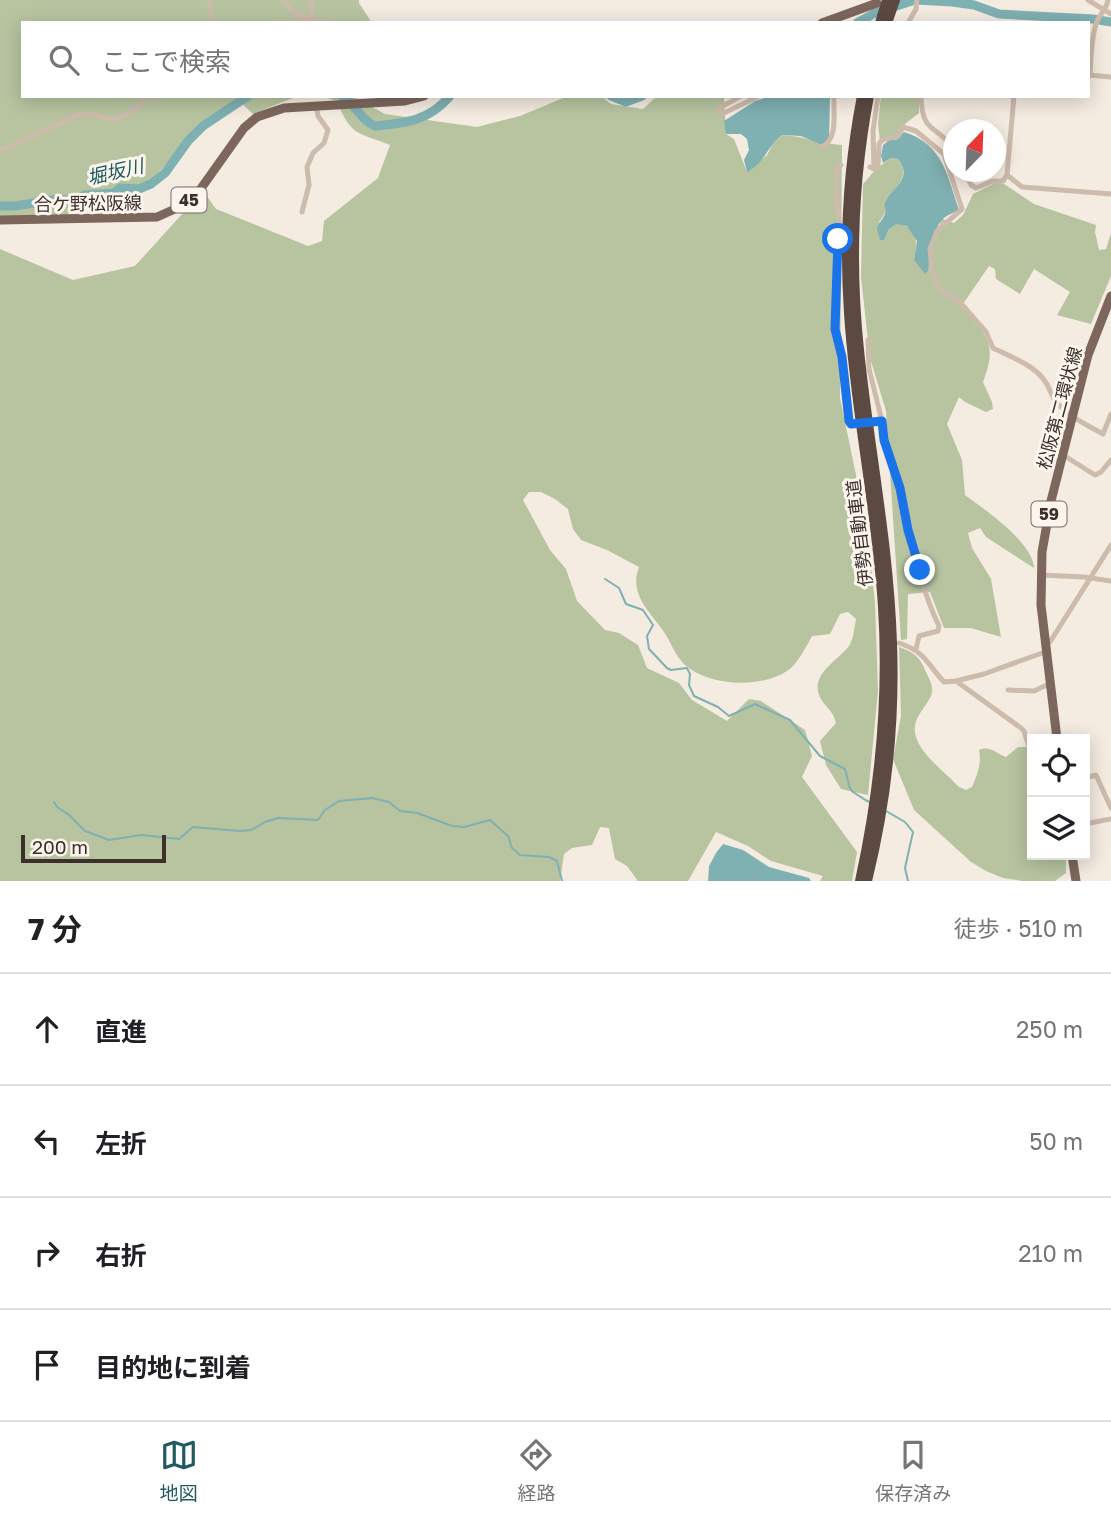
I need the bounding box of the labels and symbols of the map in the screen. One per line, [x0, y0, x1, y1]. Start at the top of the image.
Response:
north arrow [943, 119, 1006, 182]
water label: 堀坂川 [85, 153, 147, 189]
road number: 45 [172, 188, 206, 212]
street label: 合ケ野松阪線 [34, 191, 142, 215]
route start [822, 223, 853, 254]
street label: 松阪第二環状線 [1032, 344, 1086, 472]
street label: 伊勢自動車道 [842, 478, 876, 588]
road number: 59 [1032, 502, 1066, 526]
route end [904, 554, 935, 585]
scale bar [21, 832, 166, 864]

